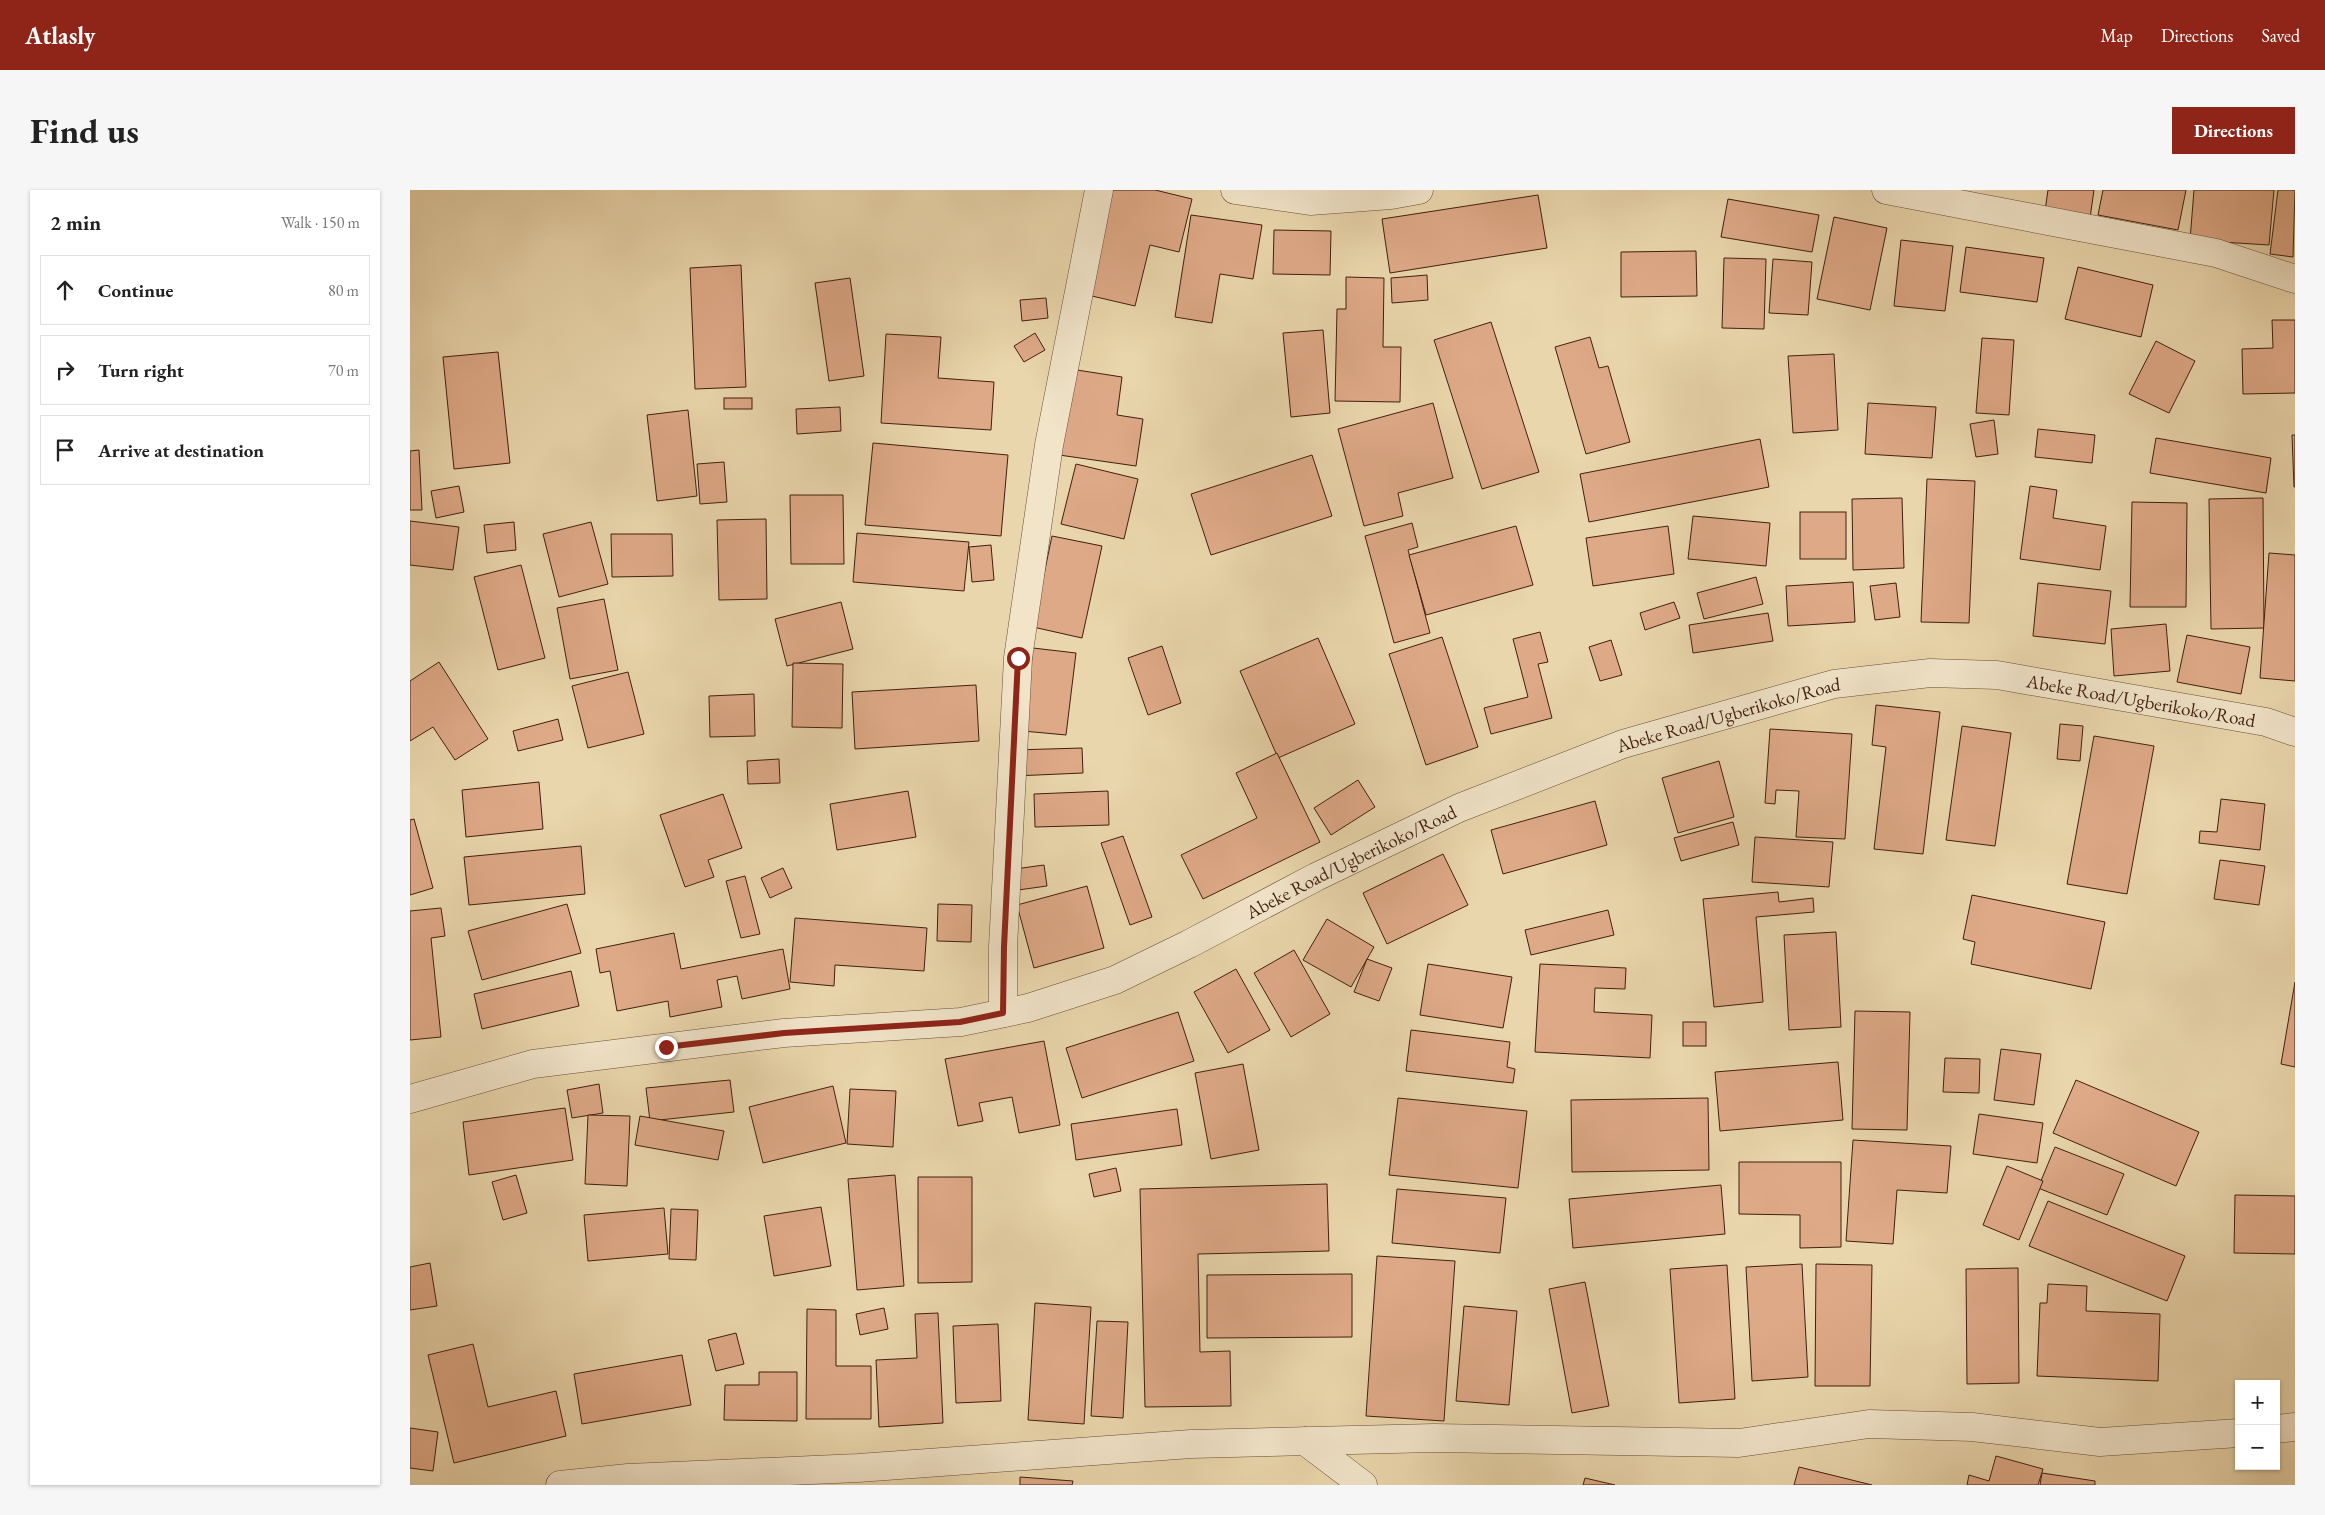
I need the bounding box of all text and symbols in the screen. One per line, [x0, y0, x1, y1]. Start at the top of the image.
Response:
text: Atlasly [25, 20, 95, 51]
text: Map [2101, 24, 2133, 47]
text: Directions [2161, 24, 2233, 47]
text: Saved [2261, 24, 2300, 47]
button: Directions [2172, 107, 2295, 154]
text: Find us [30, 108, 139, 153]
text: 2 min [50, 209, 101, 236]
text: Walk · 150 m [281, 212, 360, 233]
icon: ahead [51, 276, 79, 304]
text: Continue [98, 278, 173, 303]
text: 80 m [328, 280, 359, 301]
icon: right [51, 356, 79, 384]
text: Turn right [98, 358, 184, 383]
text: 70 m [328, 360, 359, 381]
icon: arrive [51, 436, 79, 464]
text: Arrive at destination [98, 438, 264, 463]
route start [1007, 647, 1030, 670]
street label: Abeke Road/Ugberikoko/Road [2024, 668, 2258, 733]
street label: Abeke Road/Ugberikoko/Road [1611, 671, 1842, 758]
street label: Abeke Road/Ugberikoko/Road [1240, 799, 1461, 925]
route end [655, 1036, 678, 1059]
map controls [2235, 1380, 2280, 1470]
button: + [2235, 1380, 2280, 1425]
button: − [2235, 1425, 2280, 1470]

